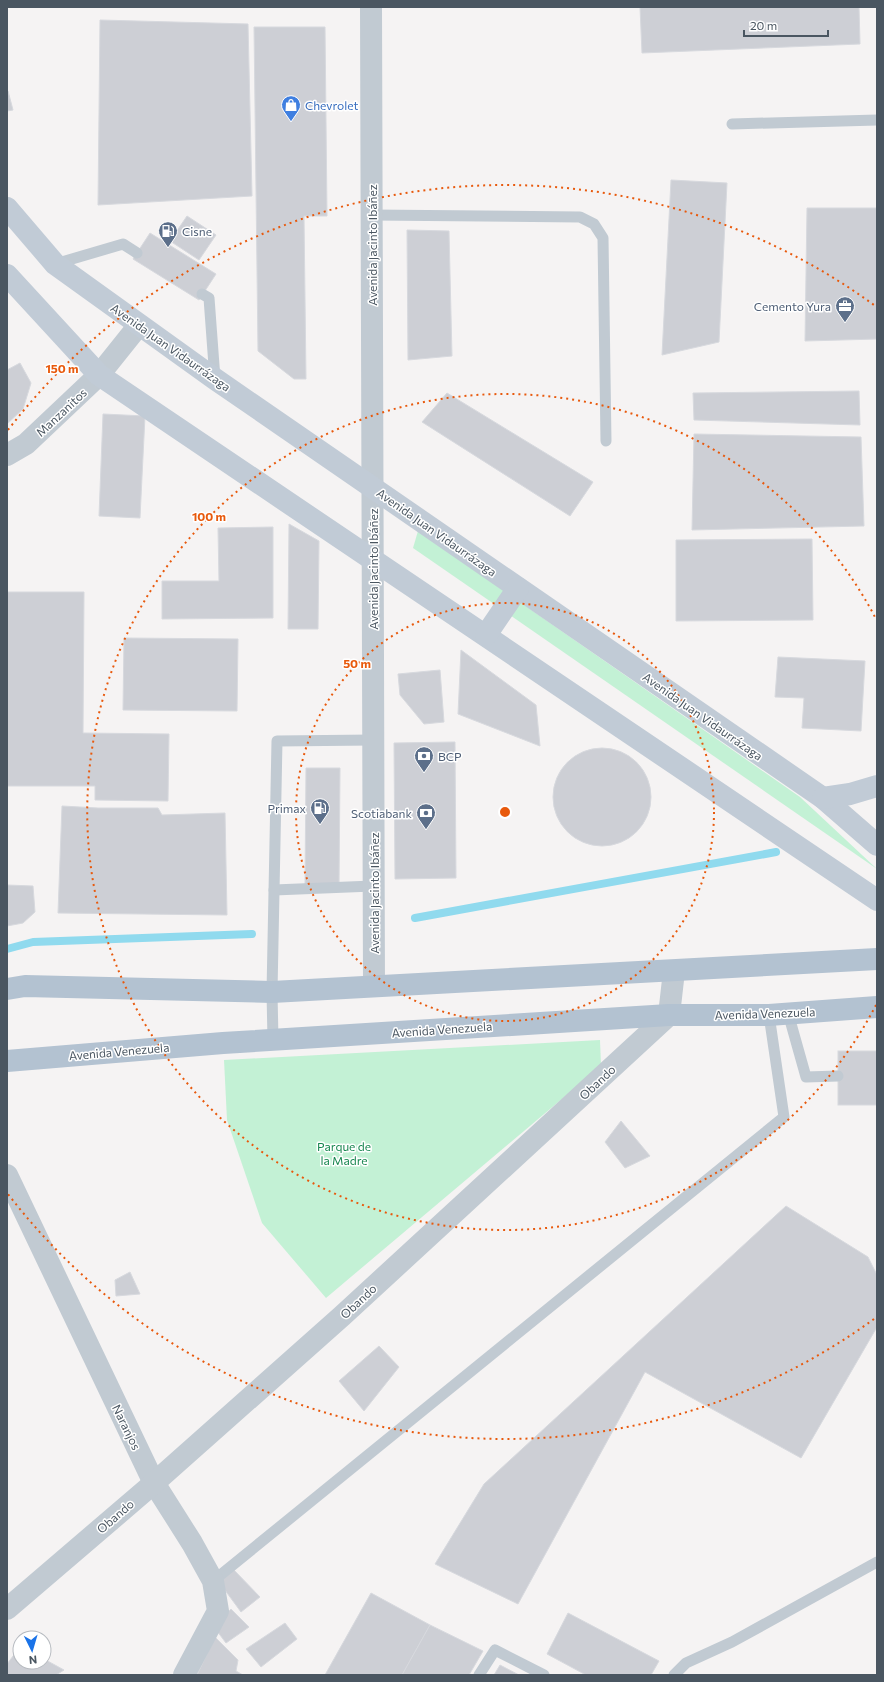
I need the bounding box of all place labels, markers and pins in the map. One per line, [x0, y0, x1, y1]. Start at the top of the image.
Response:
shop icon: Chevrolet [280, 94, 302, 122]
place label: Chevrolet [305, 98, 358, 112]
fuel station icon: Cisne [157, 220, 179, 248]
place label: Cisne [182, 224, 212, 238]
office icon: Cemento Yura [834, 295, 856, 323]
place label: Cemento Yura [754, 299, 831, 313]
bank icon: BCP [413, 745, 435, 773]
place label: BCP [438, 749, 462, 763]
fuel station icon: Primax [309, 797, 331, 825]
place label: Primax [267, 801, 307, 815]
bank icon: Scotiabank [415, 802, 437, 830]
centre of rings [498, 805, 512, 819]
place label: Scotiabank [351, 806, 412, 820]

